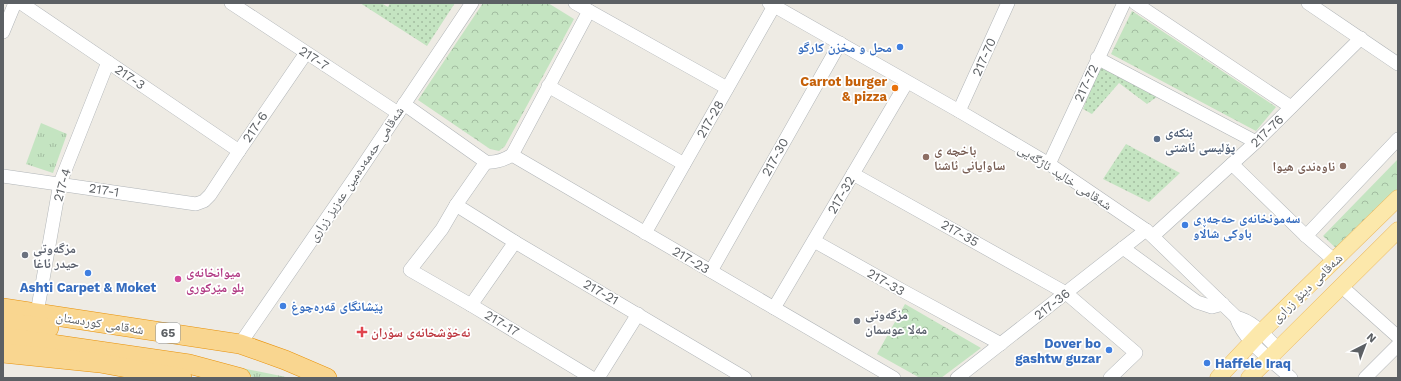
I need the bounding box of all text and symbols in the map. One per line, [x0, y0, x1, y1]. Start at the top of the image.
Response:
street label: 217-70 [969, 36, 999, 78]
place label: محل و مخزن كارگو [797, 40, 892, 56]
marker: محل و مخزن كارگو [895, 42, 905, 52]
street label: 217-7 [296, 43, 332, 73]
street label: 217-3 [112, 61, 148, 93]
street label: 217-72 [1071, 62, 1101, 104]
place label: Carrot burger & pizza [800, 74, 887, 104]
marker: Carrot burger & pizza [890, 83, 900, 93]
street label: 217-28 [693, 98, 727, 140]
street label: شەقامی حەمەدەمین عەزیز زراری [305, 104, 408, 245]
street label: 217-6 [239, 109, 271, 145]
street label: 217-76 [1247, 112, 1287, 150]
place label: بنکەی پۆلیسی ئاشتی [1165, 125, 1235, 156]
marker: بنکەی پۆلیسی ئاشتی [1152, 134, 1162, 144]
street label: 217-30 [758, 135, 792, 179]
street label: شەقامی خالید ئاژگەیی [1015, 141, 1115, 214]
place label: باخچه ى ساوايانى ئاشنا [934, 143, 1005, 174]
marker: باخچه ى ساوايانى ئاشنا [921, 152, 931, 162]
place label: ناوەندی هیوا [1272, 159, 1335, 174]
marker: ناوەندی هیوا [1338, 161, 1348, 171]
street label: 217-4 [50, 167, 74, 203]
street label: 217-32 [824, 174, 858, 216]
street label: 217-1 [88, 180, 120, 200]
place label: سەمونخانەی حەجەری باوکی شاڵاو [1193, 211, 1300, 242]
street label: 217-35 [938, 217, 982, 249]
marker: سەمونخانەی حەجەری باوکی شاڵاو [1180, 220, 1190, 230]
place label: مزگەوتی حیدر ئاغا [33, 241, 79, 271]
street label: 217-23 [670, 243, 712, 277]
marker: مزگەوتی حیدر ئاغا [20, 250, 30, 260]
street label: شەقامی دینۆ زراری [1268, 250, 1346, 326]
place label: میوانخانەی بلو مێرکوری [186, 265, 244, 295]
street label: 217-33 [865, 265, 907, 299]
marker: Ashti Carpet & Moket [83, 268, 93, 278]
marker: میوانخانەی بلو مێرکوری [173, 274, 183, 284]
street label: 217-21 [581, 276, 621, 308]
place label: Ashti Carpet & Moket [20, 280, 157, 295]
street label: 217-36 [1031, 285, 1073, 323]
place label: پێشانگای قەرەچوغ [291, 299, 383, 316]
marker: پێشانگای قەرەچوغ [278, 301, 288, 311]
street label: 217-17 [482, 307, 522, 339]
place label: مزگەوتی مەلا عوسمان [865, 307, 927, 337]
street label: شەقامی کوردستان [55, 309, 145, 338]
marker: مزگەوتی مەلا عوسمان [852, 316, 862, 326]
road number: 65 [156, 323, 180, 343]
place label: نەخۆشخانەی سۆران [371, 325, 471, 340]
north arrow [1345, 325, 1385, 365]
marker: نەخۆشخانەی سۆران [356, 326, 368, 338]
text: N [1364, 330, 1379, 345]
place label: Dover bo gashtw guzar [1015, 336, 1101, 366]
marker: Dover bo gashtw guzar [1104, 345, 1114, 355]
place label: Haffele Iraq [1215, 356, 1291, 371]
marker: Haffele Iraq [1202, 358, 1212, 368]

